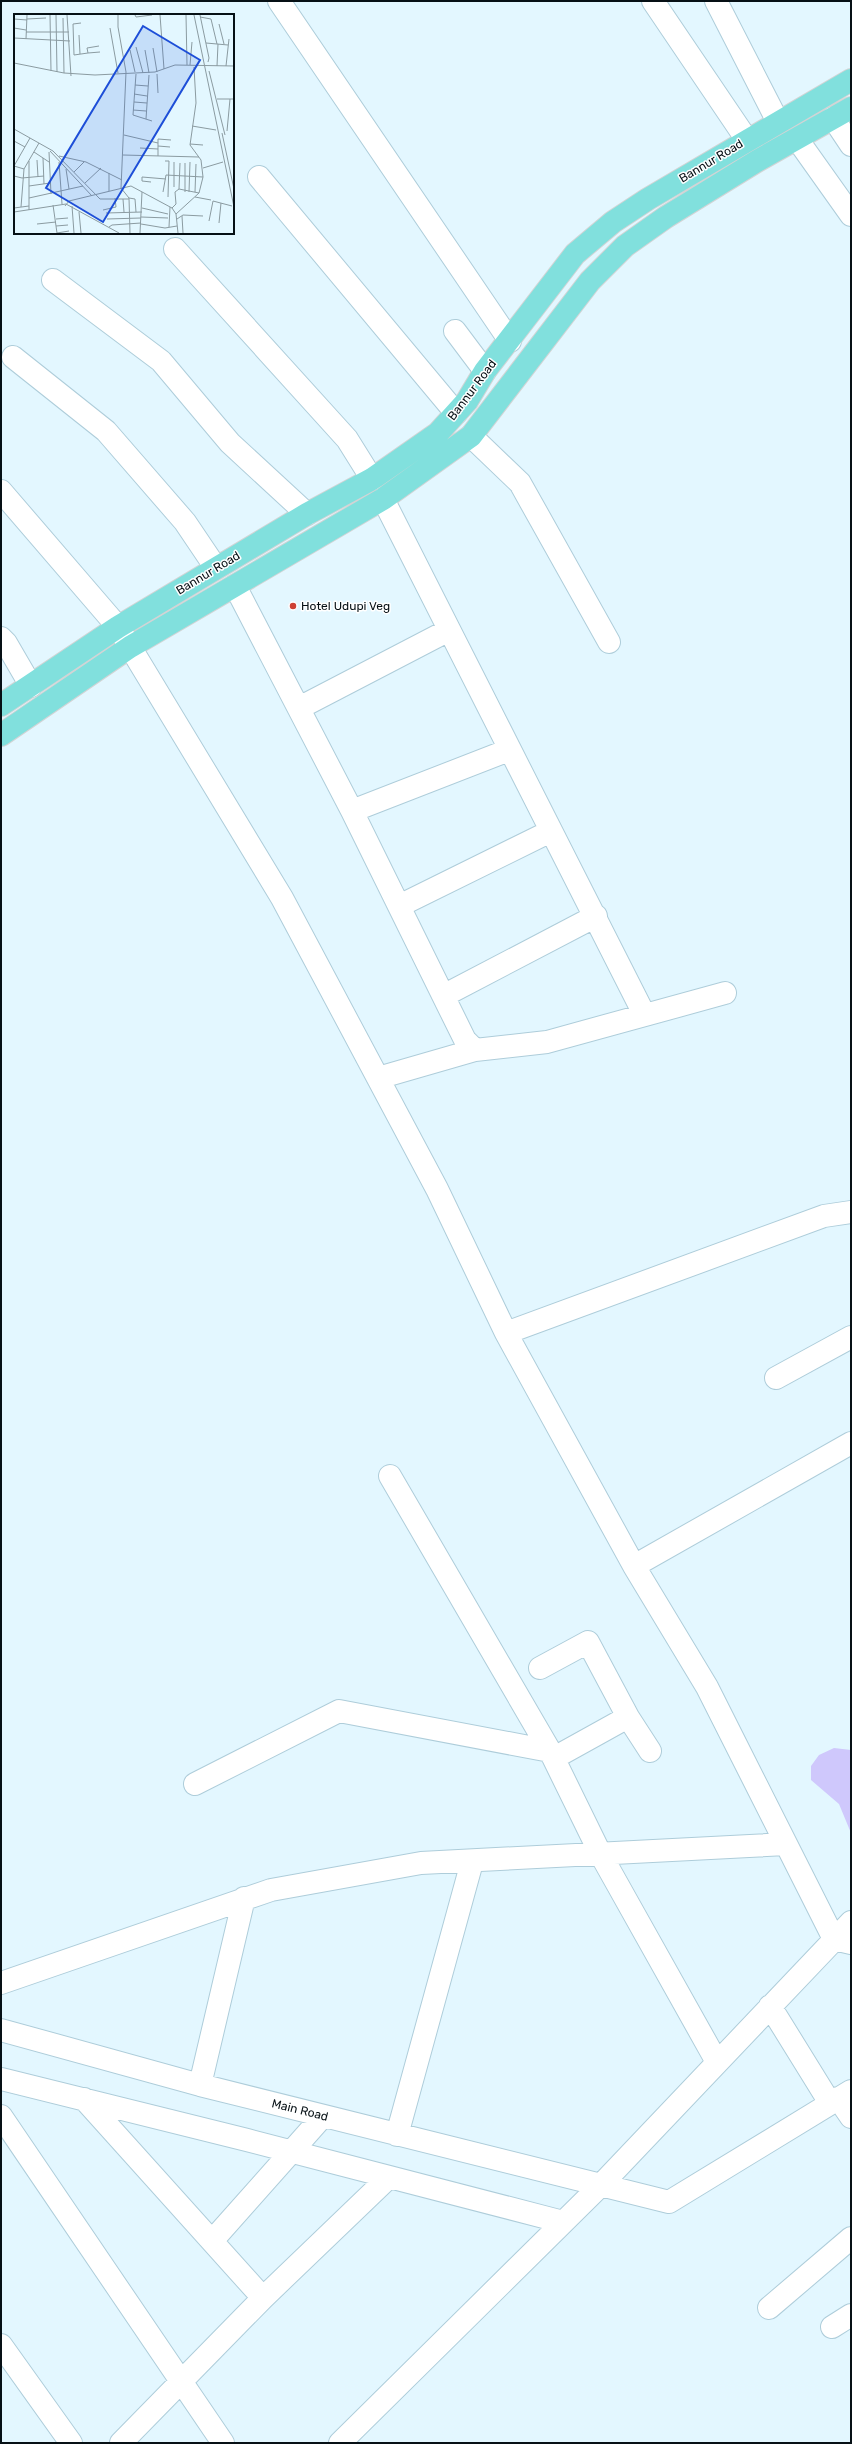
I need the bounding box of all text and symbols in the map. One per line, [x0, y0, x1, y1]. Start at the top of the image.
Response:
inset map [14, 14, 234, 234]
street label: Bannur Road [677, 136, 745, 186]
street label: Bannur Road [445, 357, 499, 423]
street label: Bannur Road [174, 548, 242, 598]
place label: Hotel Udupi Veg [301, 599, 390, 613]
marker: Hotel Udupi Veg [288, 601, 298, 611]
street label: Main Road [270, 2096, 330, 2124]

